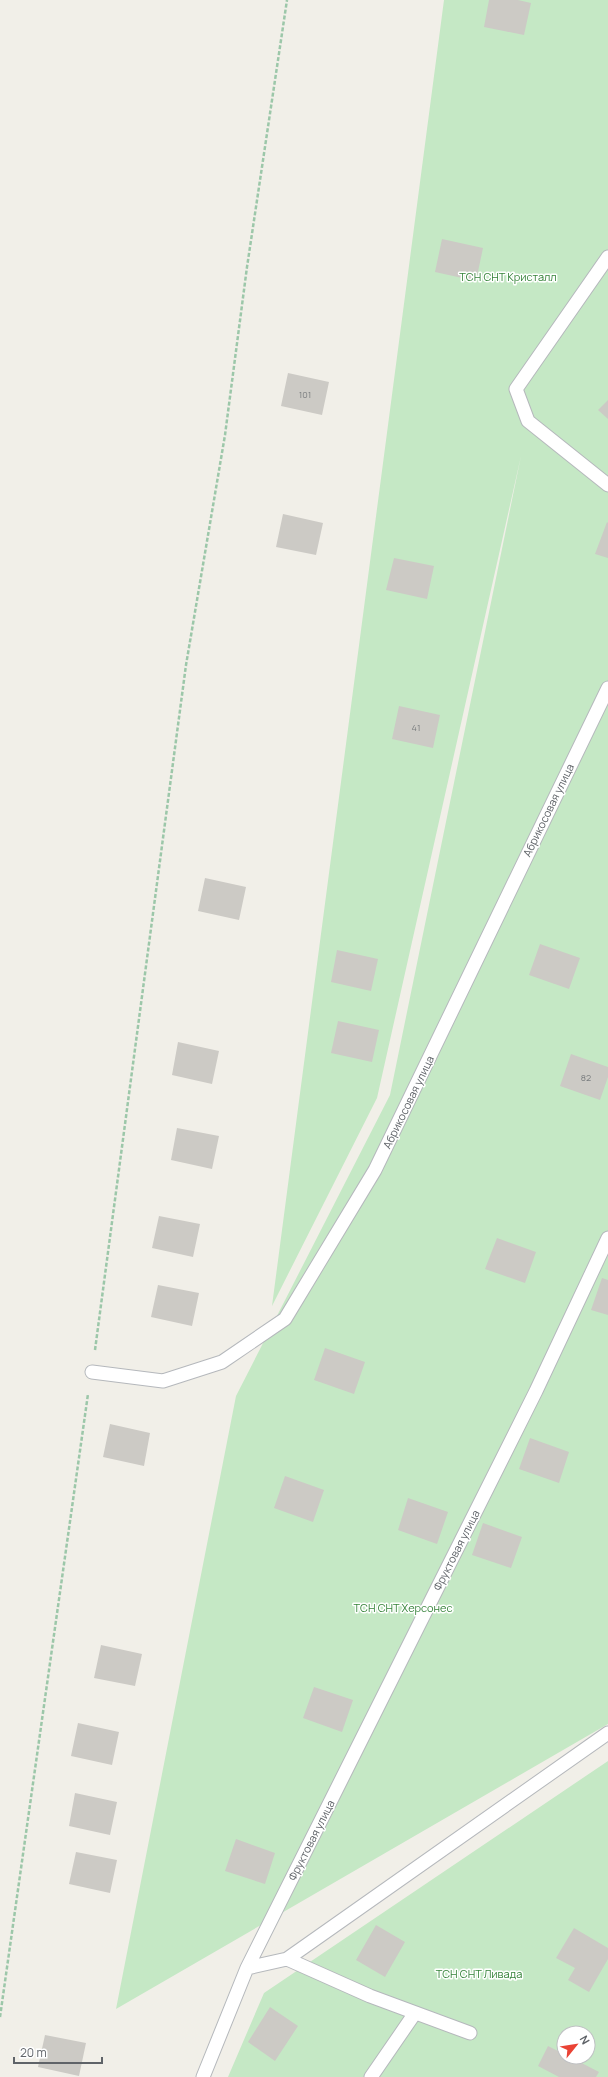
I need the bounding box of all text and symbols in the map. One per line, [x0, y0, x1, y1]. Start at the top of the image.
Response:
park label: ТСН СНТ Кристалл [459, 269, 557, 284]
house number: 101 [299, 388, 311, 401]
house number: 41 [412, 721, 420, 734]
street label: Абрикосовая улица [519, 761, 577, 859]
street label: Абрикосовая улица [379, 1053, 437, 1151]
house number: 82 [581, 1071, 591, 1084]
street label: Фруктовая улица [429, 1507, 483, 1593]
park label: ТСН СНТ Херсонес [353, 1600, 453, 1615]
street label: Фруктовая улица [284, 1797, 338, 1883]
park label: ТСН СНТ Ливада [436, 1966, 522, 1981]
north arrow [556, 2025, 596, 2065]
text: N [577, 2033, 594, 2047]
scale bar [14, 2039, 102, 2065]
text: 20 m [20, 2044, 47, 2061]

